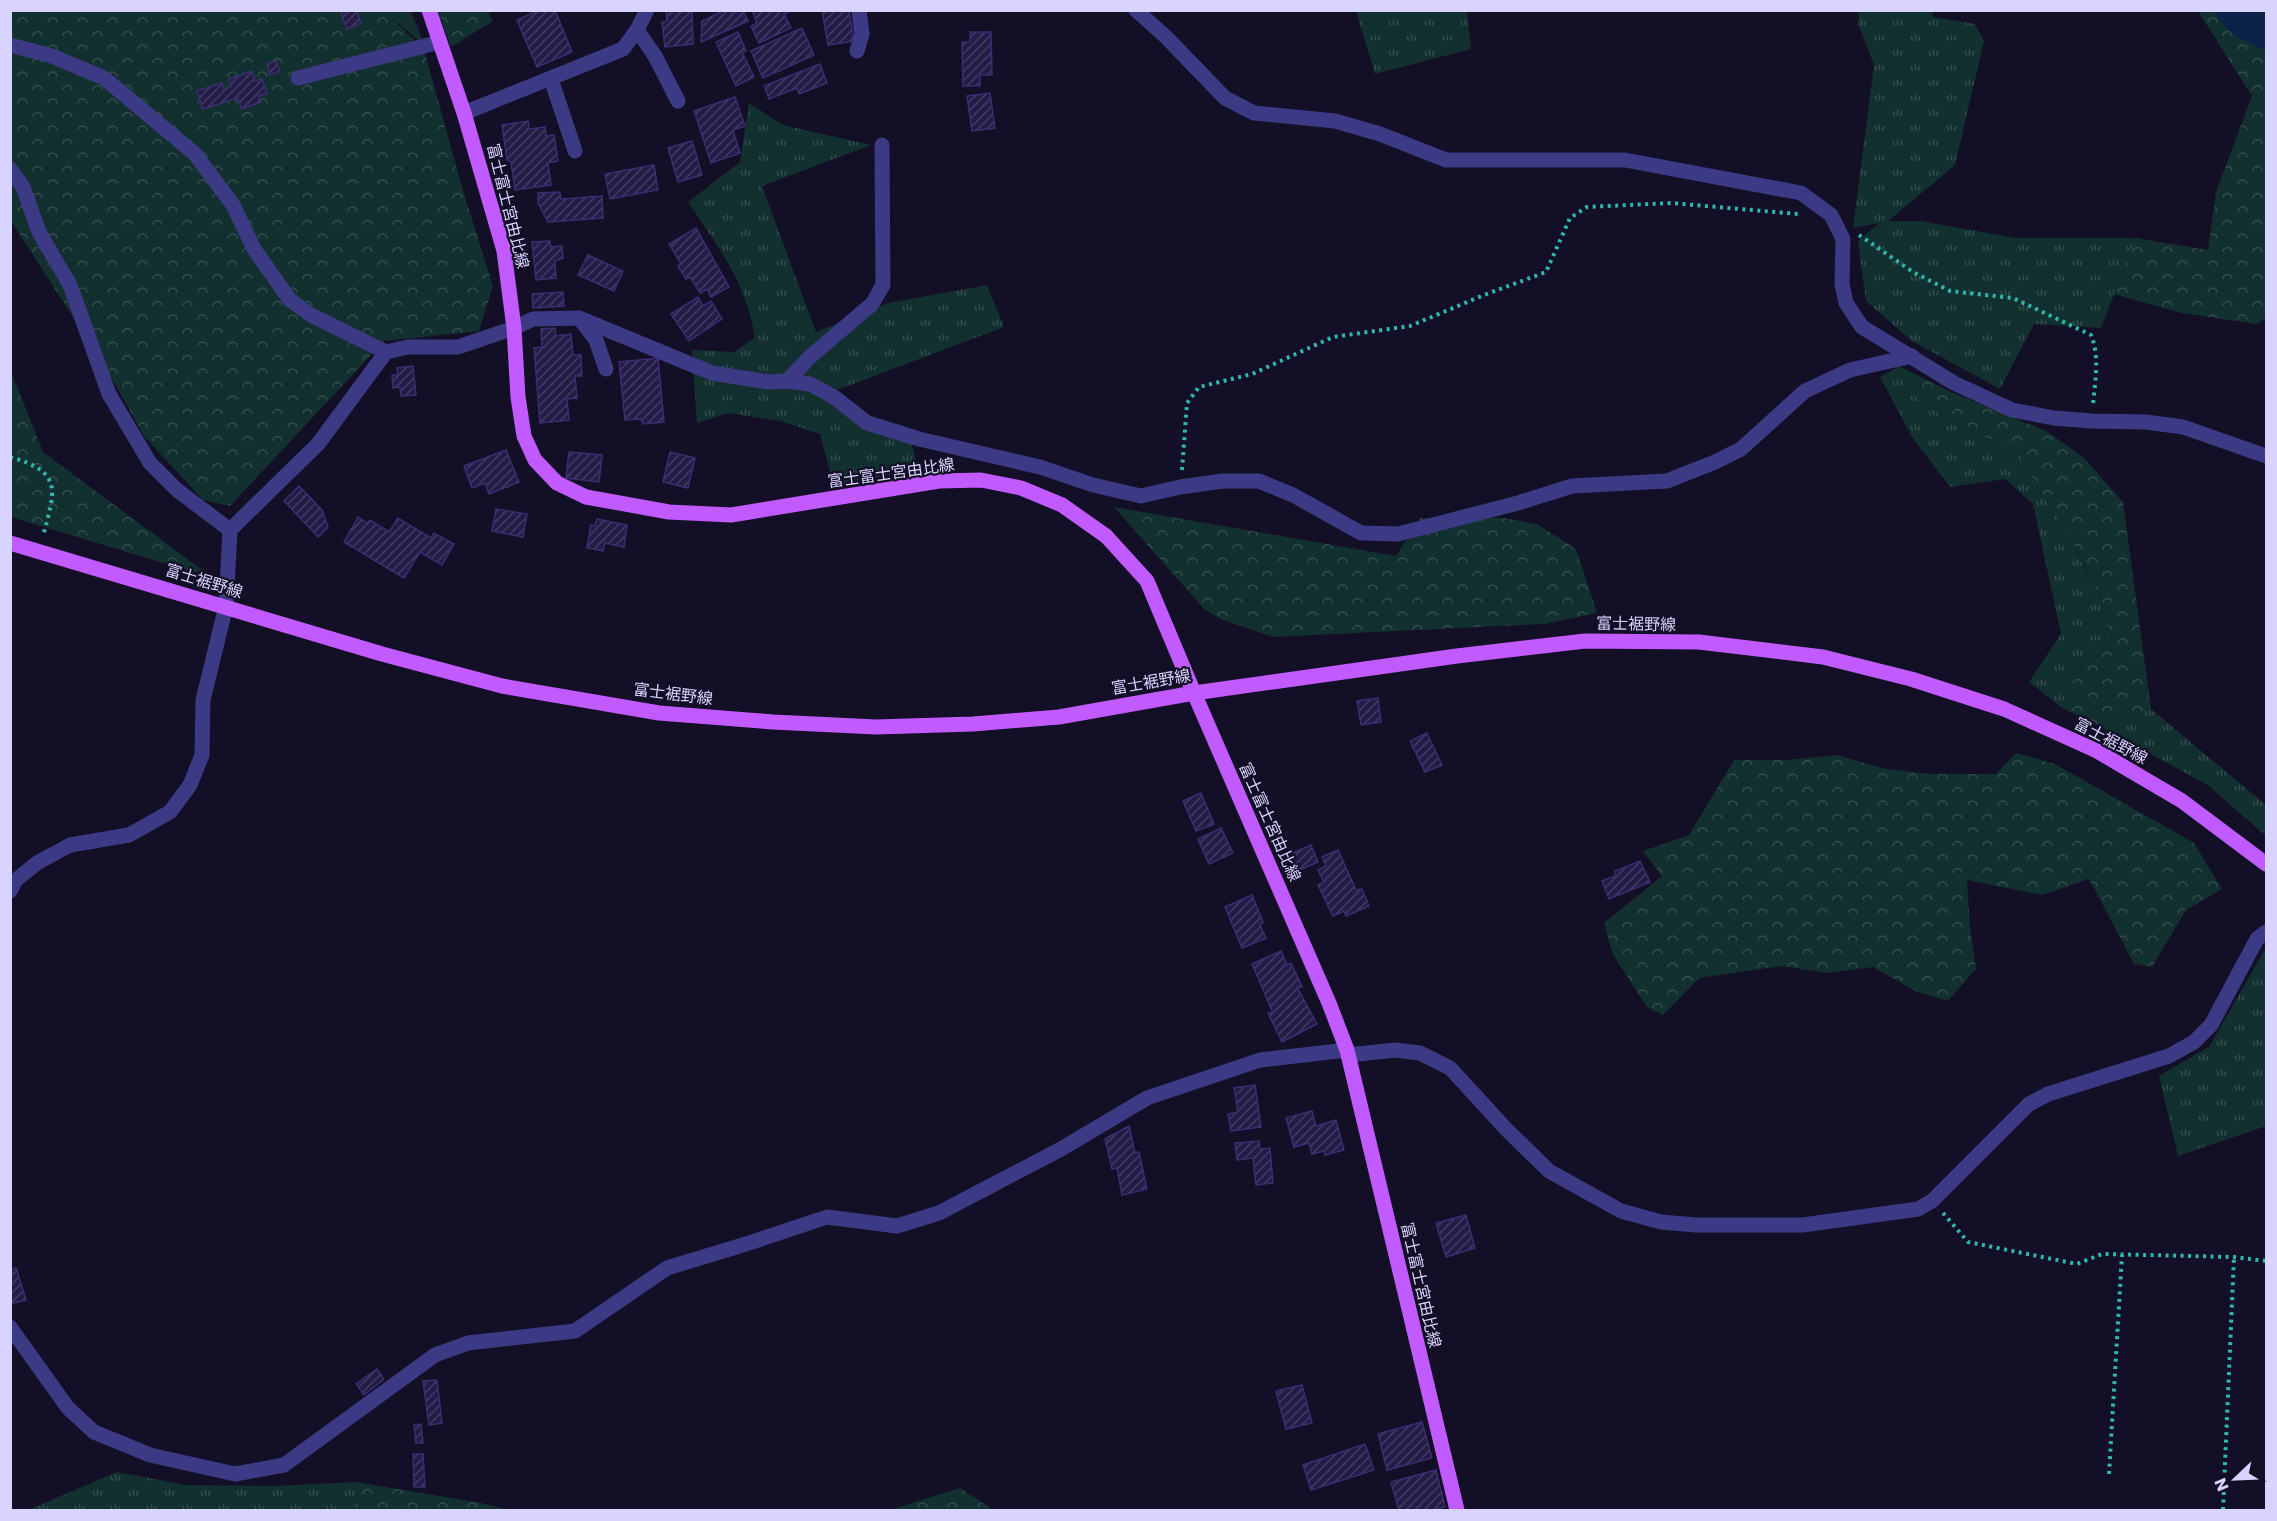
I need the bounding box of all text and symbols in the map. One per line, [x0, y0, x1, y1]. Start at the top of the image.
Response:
street label: 富士富士宮由比線 [481, 141, 535, 271]
street label: 富士富士宮由比線 [826, 453, 956, 493]
street label: 富士裾野線 [162, 558, 246, 604]
street label: 富士裾野線 [1596, 612, 1676, 636]
street label: 富士裾野線 [1110, 664, 1192, 700]
street label: 富士裾野線 [632, 678, 714, 710]
street label: 富士裾野線 [2070, 712, 2152, 770]
street label: 富士富士宮由比線 [1233, 759, 1307, 885]
street label: 富士富士宮由比線 [1395, 1220, 1447, 1350]
north arrow [2205, 1449, 2265, 1509]
text: N [2209, 1475, 2235, 1495]

